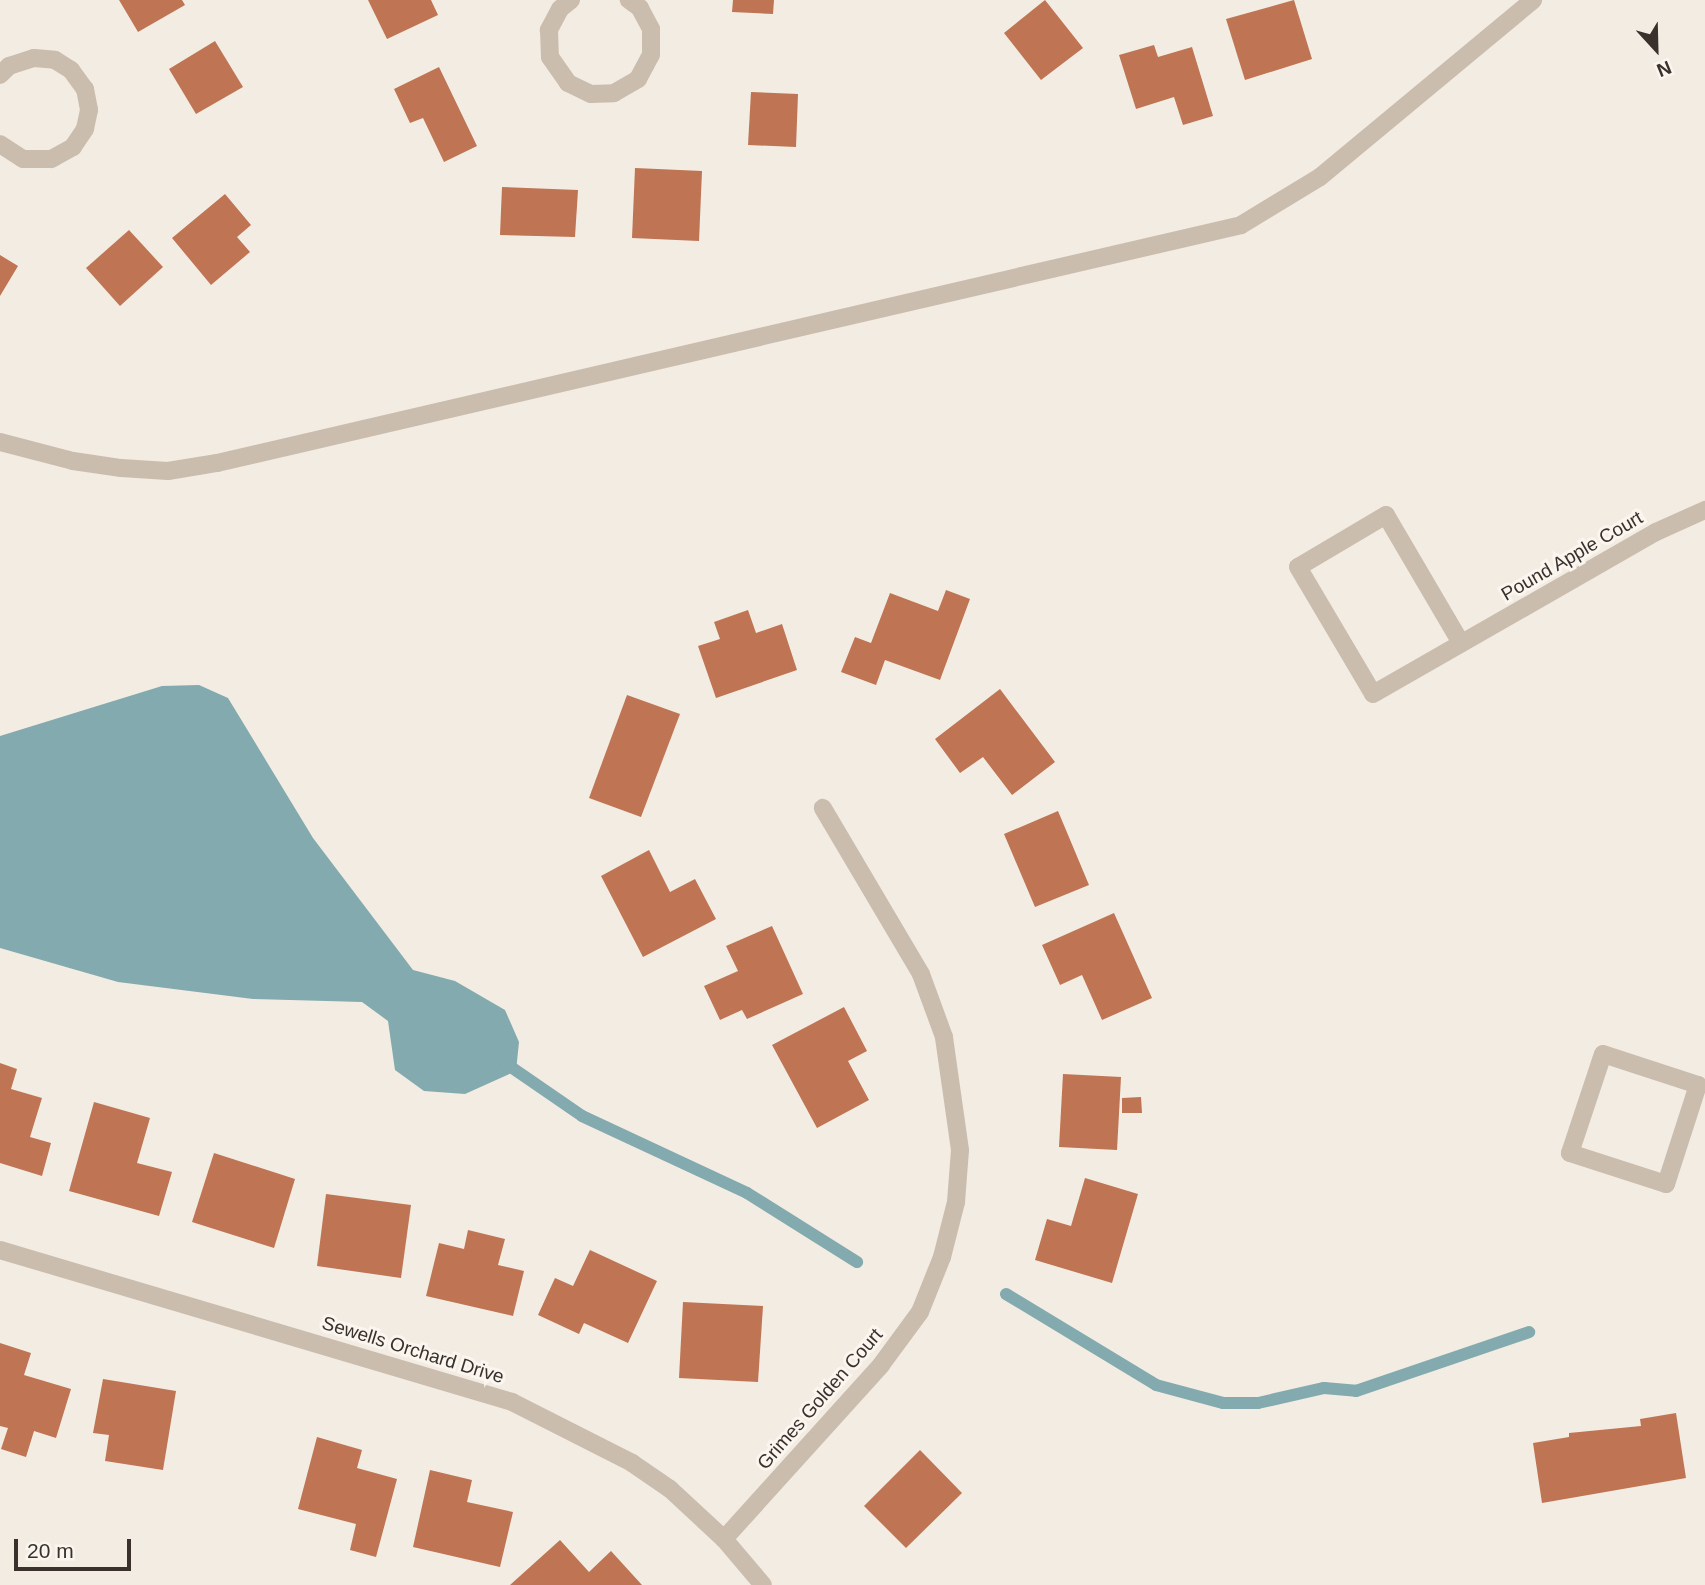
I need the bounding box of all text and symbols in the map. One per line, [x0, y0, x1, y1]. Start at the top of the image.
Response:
north arrow [1621, 14, 1691, 84]
text: N [1654, 57, 1674, 81]
street label: Pound Apple Court [1497, 506, 1647, 606]
street label: Sewells Orchard Drive [319, 1311, 507, 1389]
street label: Grimes Golden Court [753, 1324, 887, 1474]
scale bar [18, 1526, 135, 1570]
text: 20 m [27, 1539, 74, 1562]

